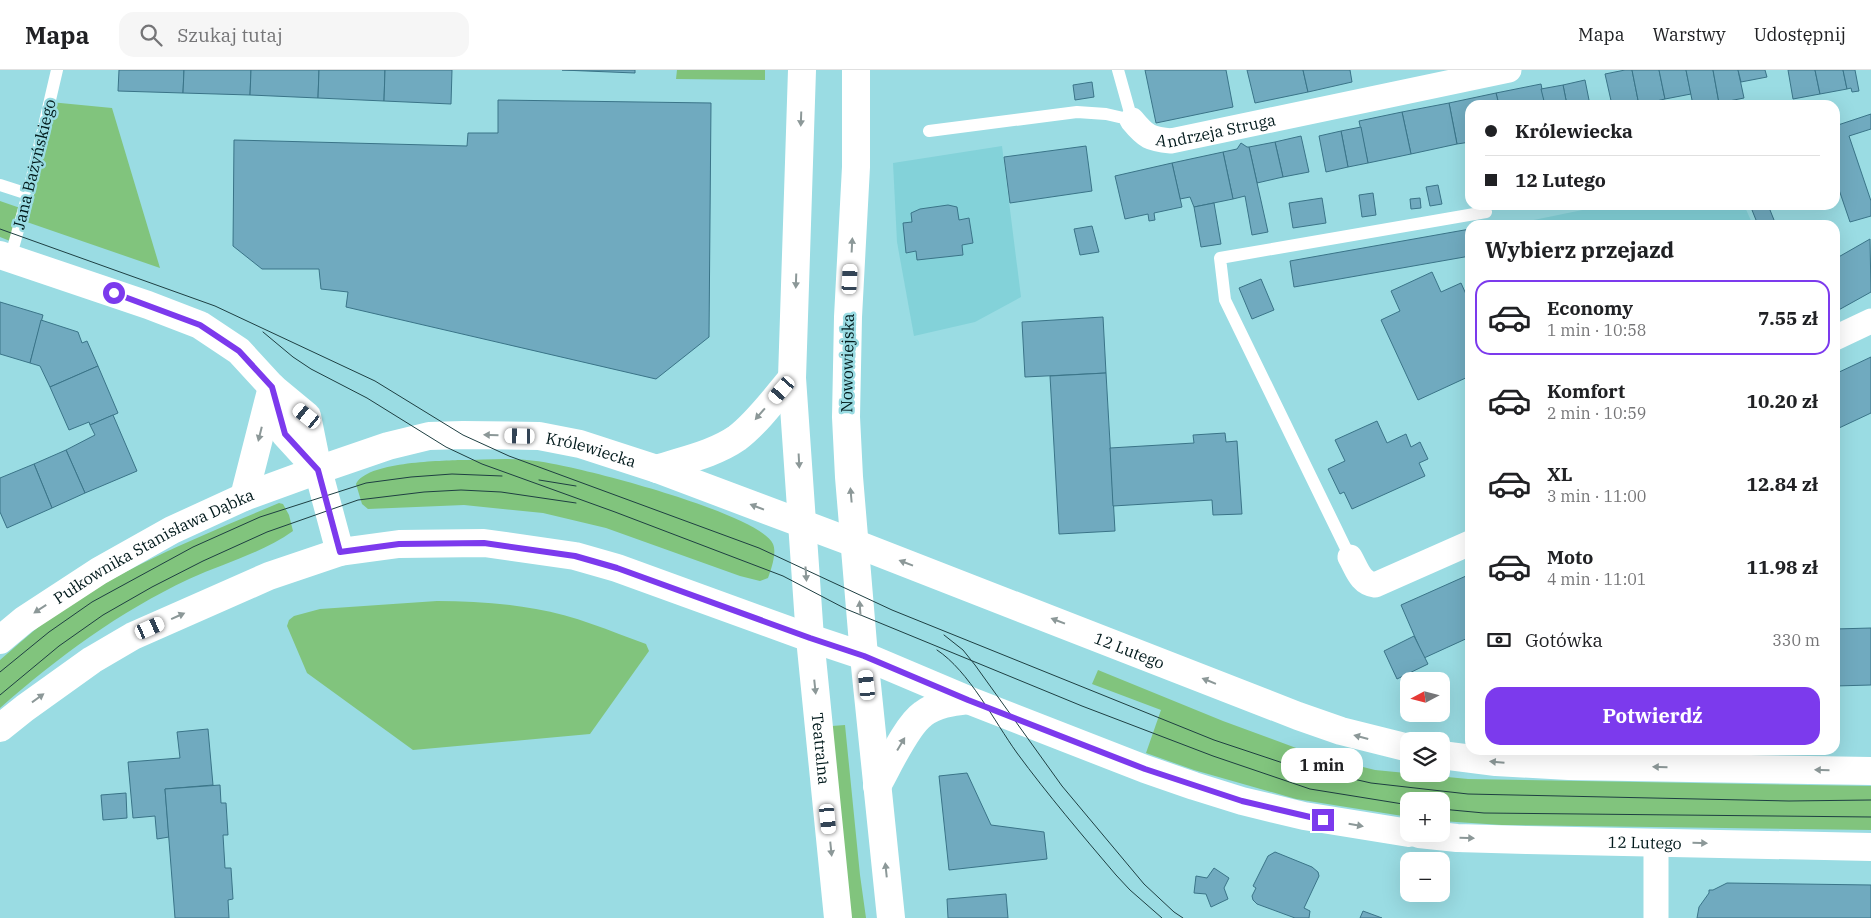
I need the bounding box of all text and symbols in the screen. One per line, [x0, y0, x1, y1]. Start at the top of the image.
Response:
search box [119, 12, 469, 57]
text: Mapa [25, 19, 89, 51]
icon: search [137, 21, 165, 49]
text: Szukaj tutaj [177, 23, 283, 47]
text: Mapa [1578, 23, 1625, 46]
text: Warstwy [1653, 23, 1726, 46]
text: Udostępnij [1754, 23, 1846, 46]
street label: Jana Bażyńskiego [8, 97, 60, 231]
street label: Andrzeja Struga [1154, 109, 1278, 152]
one-way arrow [796, 111, 804, 127]
text: Królewiecka [1515, 119, 1633, 143]
text: 12 Lutego [1515, 168, 1606, 192]
text: Wybierz przejazd [1485, 235, 1674, 264]
one-way arrow [848, 237, 856, 253]
car [841, 264, 858, 294]
one-way arrow [791, 273, 799, 289]
route start [103, 282, 125, 304]
icon: car [1487, 295, 1532, 340]
text: Economy [1547, 296, 1633, 320]
text: 7.55 zł [1758, 306, 1818, 330]
street label: Nowowiejska [836, 313, 858, 413]
text: 1 min · 10:58 [1547, 320, 1646, 340]
car [766, 374, 797, 406]
icon: car [1487, 378, 1532, 423]
text: Komfort [1547, 379, 1625, 403]
text: 10.20 zł [1747, 389, 1818, 413]
car [290, 401, 323, 431]
text: 2 min · 10:59 [1547, 403, 1646, 423]
one-way arrow [755, 408, 766, 421]
one-way arrow [256, 427, 264, 442]
car [504, 428, 535, 444]
street label: Królewiecka [544, 428, 639, 472]
one-way arrow [482, 431, 498, 439]
one-way arrow [796, 453, 804, 469]
icon: car [1487, 461, 1532, 506]
text: XL [1547, 462, 1573, 486]
text: 12.84 zł [1747, 472, 1818, 496]
street label: Pułkownika Stanisława Dąbka [50, 484, 257, 608]
one-way arrow [846, 486, 854, 502]
text: 3 min · 11:00 [1547, 486, 1646, 506]
one-way arrow [750, 503, 765, 511]
icon: car [1487, 544, 1532, 589]
text: Moto [1547, 545, 1593, 569]
text: 11.98 zł [1747, 555, 1818, 579]
one-way arrow [898, 559, 913, 567]
one-way arrow [802, 566, 810, 582]
text: 4 min · 11:01 [1547, 569, 1646, 589]
one-way arrow [856, 599, 864, 615]
one-way arrow [34, 605, 47, 614]
one-way arrow [171, 612, 185, 620]
car [133, 615, 166, 641]
one-way arrow [1050, 617, 1065, 625]
icon: cash [1485, 626, 1513, 654]
street label: 12 Lutego [1091, 628, 1168, 673]
text: Gotówka [1525, 628, 1603, 652]
text: 330 m [1772, 630, 1820, 650]
car [857, 669, 876, 701]
north arrow [1400, 672, 1450, 722]
map controls [1400, 672, 1450, 902]
one-way arrow [1201, 677, 1216, 685]
one-way arrow [811, 679, 819, 695]
button: Potwierdź [1485, 687, 1820, 745]
one-way arrow [31, 693, 45, 703]
street label: Teatralna [808, 712, 835, 786]
one-way arrow [1354, 732, 1369, 740]
button: layers [1400, 732, 1450, 782]
one-way arrow [897, 737, 905, 751]
callout: 1 min [1282, 748, 1364, 782]
text: 1 min [1300, 755, 1344, 775]
one-way arrow [1489, 758, 1505, 766]
one-way arrow [1652, 763, 1668, 771]
one-way arrow [1814, 766, 1830, 774]
button: + [1400, 792, 1450, 842]
car [818, 803, 837, 835]
route end [1312, 809, 1334, 831]
one-way arrow [1348, 822, 1364, 830]
street label: 12 Lutego [1608, 832, 1682, 853]
one-way arrow [1460, 834, 1476, 842]
one-way arrow [1692, 839, 1708, 847]
one-way arrow [827, 841, 835, 857]
button: − [1400, 852, 1450, 902]
one-way arrow [882, 861, 890, 877]

